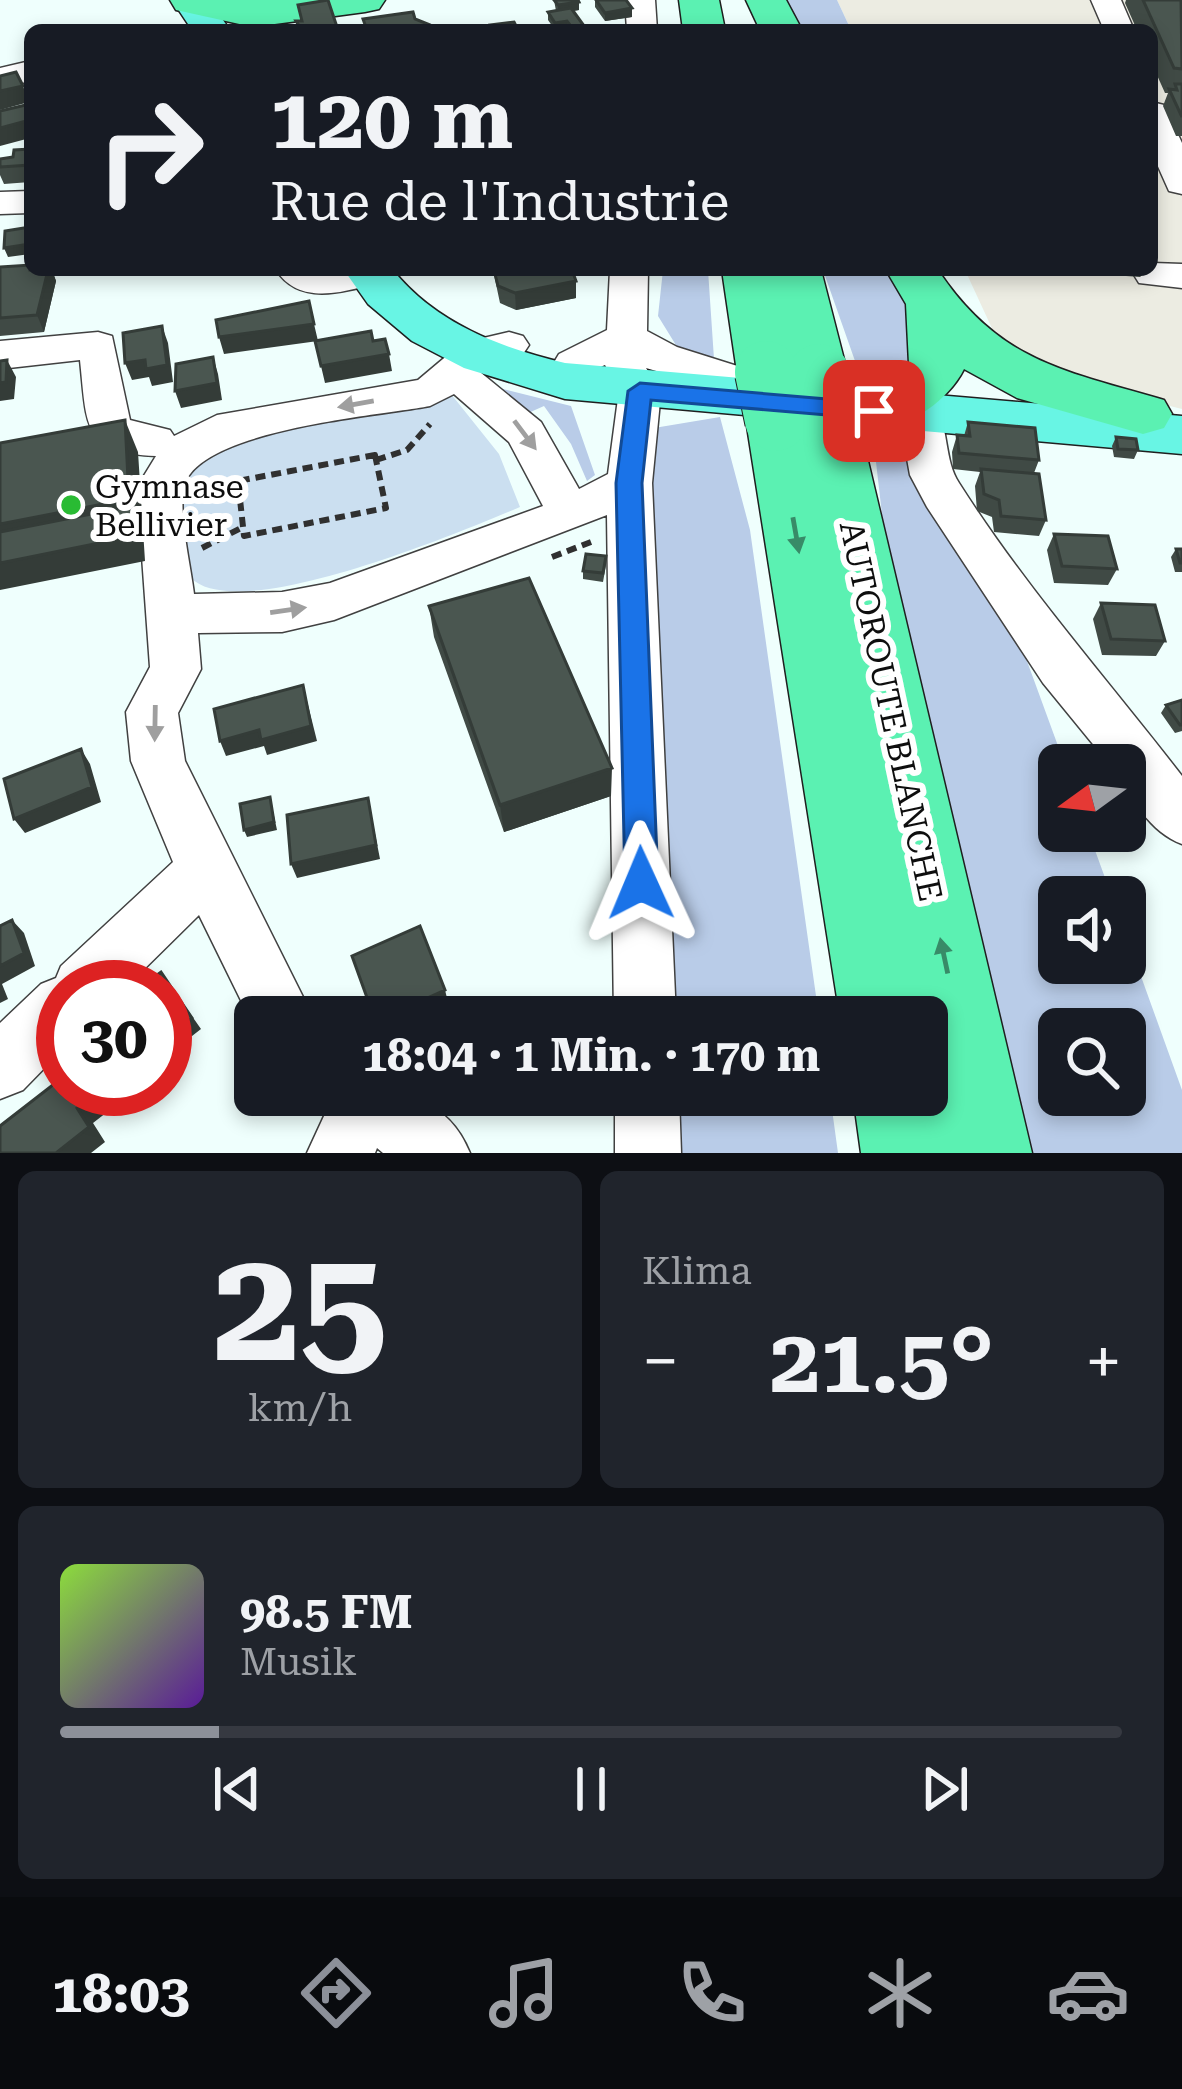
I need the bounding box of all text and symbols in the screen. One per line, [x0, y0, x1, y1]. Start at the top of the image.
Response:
text: 120 m [270, 70, 513, 168]
icon: right [72, 72, 228, 228]
text: Rue de l'Industrie [270, 170, 729, 233]
pin [823, 360, 925, 462]
icon: arrive [841, 378, 907, 444]
one-way arrow [337, 395, 374, 414]
one-way arrow [512, 419, 536, 450]
place label: Gymnase Bellivier [95, 467, 244, 544]
marker: Gymnase Bellivier [58, 492, 84, 518]
one-way arrow [787, 517, 806, 554]
street label: AUTOROUTE BLANCHE [832, 517, 950, 905]
one-way arrow [270, 600, 307, 619]
one-way arrow [146, 705, 165, 743]
north arrow [1038, 744, 1146, 852]
map controls [1038, 744, 1146, 1116]
position arrow [578, 820, 704, 946]
button: sound [1038, 876, 1146, 984]
one-way arrow [934, 937, 953, 975]
speed limit sign: 30 [36, 960, 192, 1116]
button: search [1038, 1008, 1146, 1116]
text: 18:04 · 1 Min. · 170 m [362, 1029, 820, 1082]
text: 25 [213, 1215, 387, 1398]
text: Klima [642, 1248, 752, 1294]
text: 21.5° [770, 1309, 994, 1414]
text: − [642, 1323, 679, 1400]
text: + [1085, 1323, 1122, 1400]
text: km/h [248, 1385, 352, 1431]
text: 98.5 FM [240, 1586, 412, 1639]
text: Musik [240, 1639, 357, 1685]
icon: previous [204, 1756, 270, 1822]
icon: pause [558, 1756, 624, 1822]
icon: next [912, 1756, 978, 1822]
icon: directions [294, 1951, 378, 2035]
icon: music [482, 1951, 566, 2035]
icon: phone [670, 1951, 754, 2035]
icon: climate [858, 1951, 942, 2035]
icon: car [1046, 1951, 1130, 2035]
text: 18:03 [52, 1962, 190, 2025]

